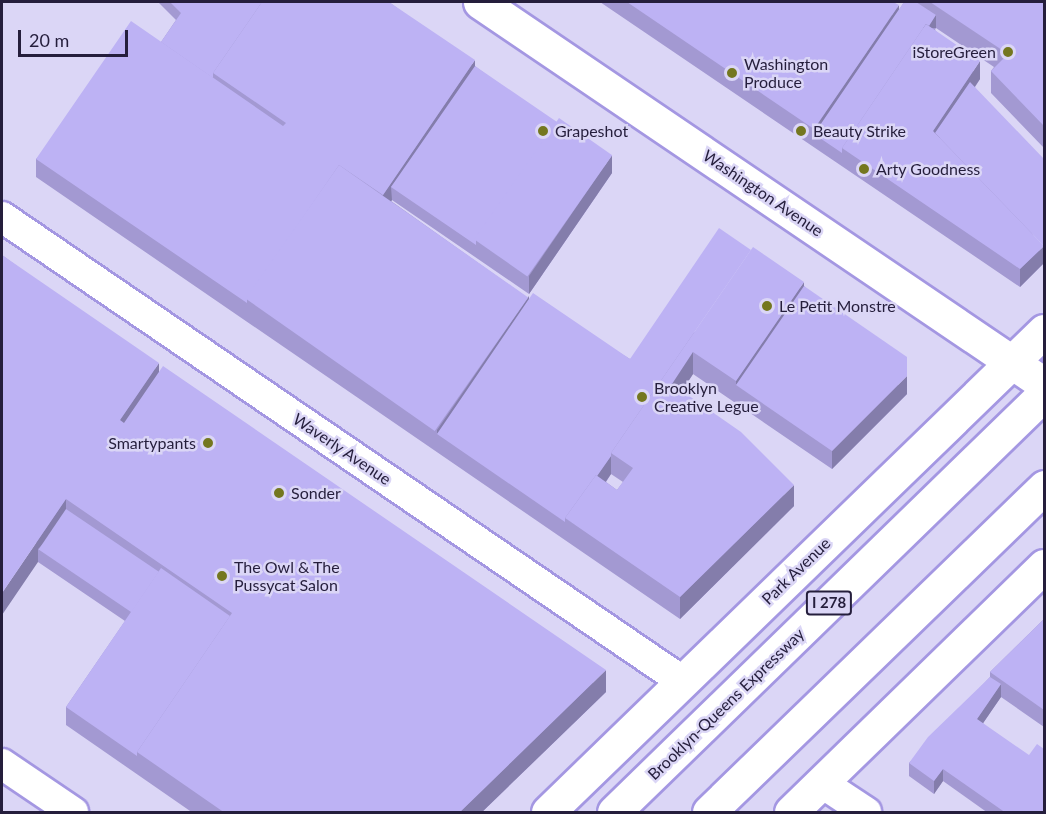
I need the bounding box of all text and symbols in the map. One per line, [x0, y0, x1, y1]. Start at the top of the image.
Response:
scale bar [21, 18, 130, 56]
text: 20 m [29, 29, 69, 51]
place label: iStoreGreen [912, 42, 996, 62]
marker: iStoreGreen [1001, 45, 1015, 59]
place label: Washington Produce [744, 54, 828, 92]
marker: Washington Produce [725, 66, 739, 80]
place label: Grapeshot [555, 121, 628, 141]
place label: Beauty Strike [813, 121, 906, 141]
marker: Grapeshot [536, 124, 550, 138]
marker: Beauty Strike [794, 124, 808, 138]
street label: Washington Avenue [699, 146, 827, 240]
place label: Arty Goodness [876, 159, 981, 179]
marker: Arty Goodness [857, 162, 871, 176]
place label: Le Petit Monstre [779, 296, 896, 316]
marker: Le Petit Monstre [760, 299, 774, 313]
place label: Brooklyn Creative Legue [654, 378, 759, 416]
marker: Brooklyn Creative Legue [635, 390, 649, 404]
street label: Waverly Avenue [289, 409, 395, 489]
place label: Smartypants [108, 433, 196, 453]
marker: Smartypants [201, 436, 215, 450]
place label: Sonder [291, 483, 341, 503]
marker: Sonder [272, 486, 286, 500]
street label: Park Avenue [758, 533, 834, 609]
place label: The Owl & The Pussycat Salon [234, 557, 340, 595]
marker: The Owl & The Pussycat Salon [215, 569, 229, 583]
road number: I 278 [805, 591, 853, 615]
street label: Brooklyn-Queens Expressway [644, 624, 808, 784]

